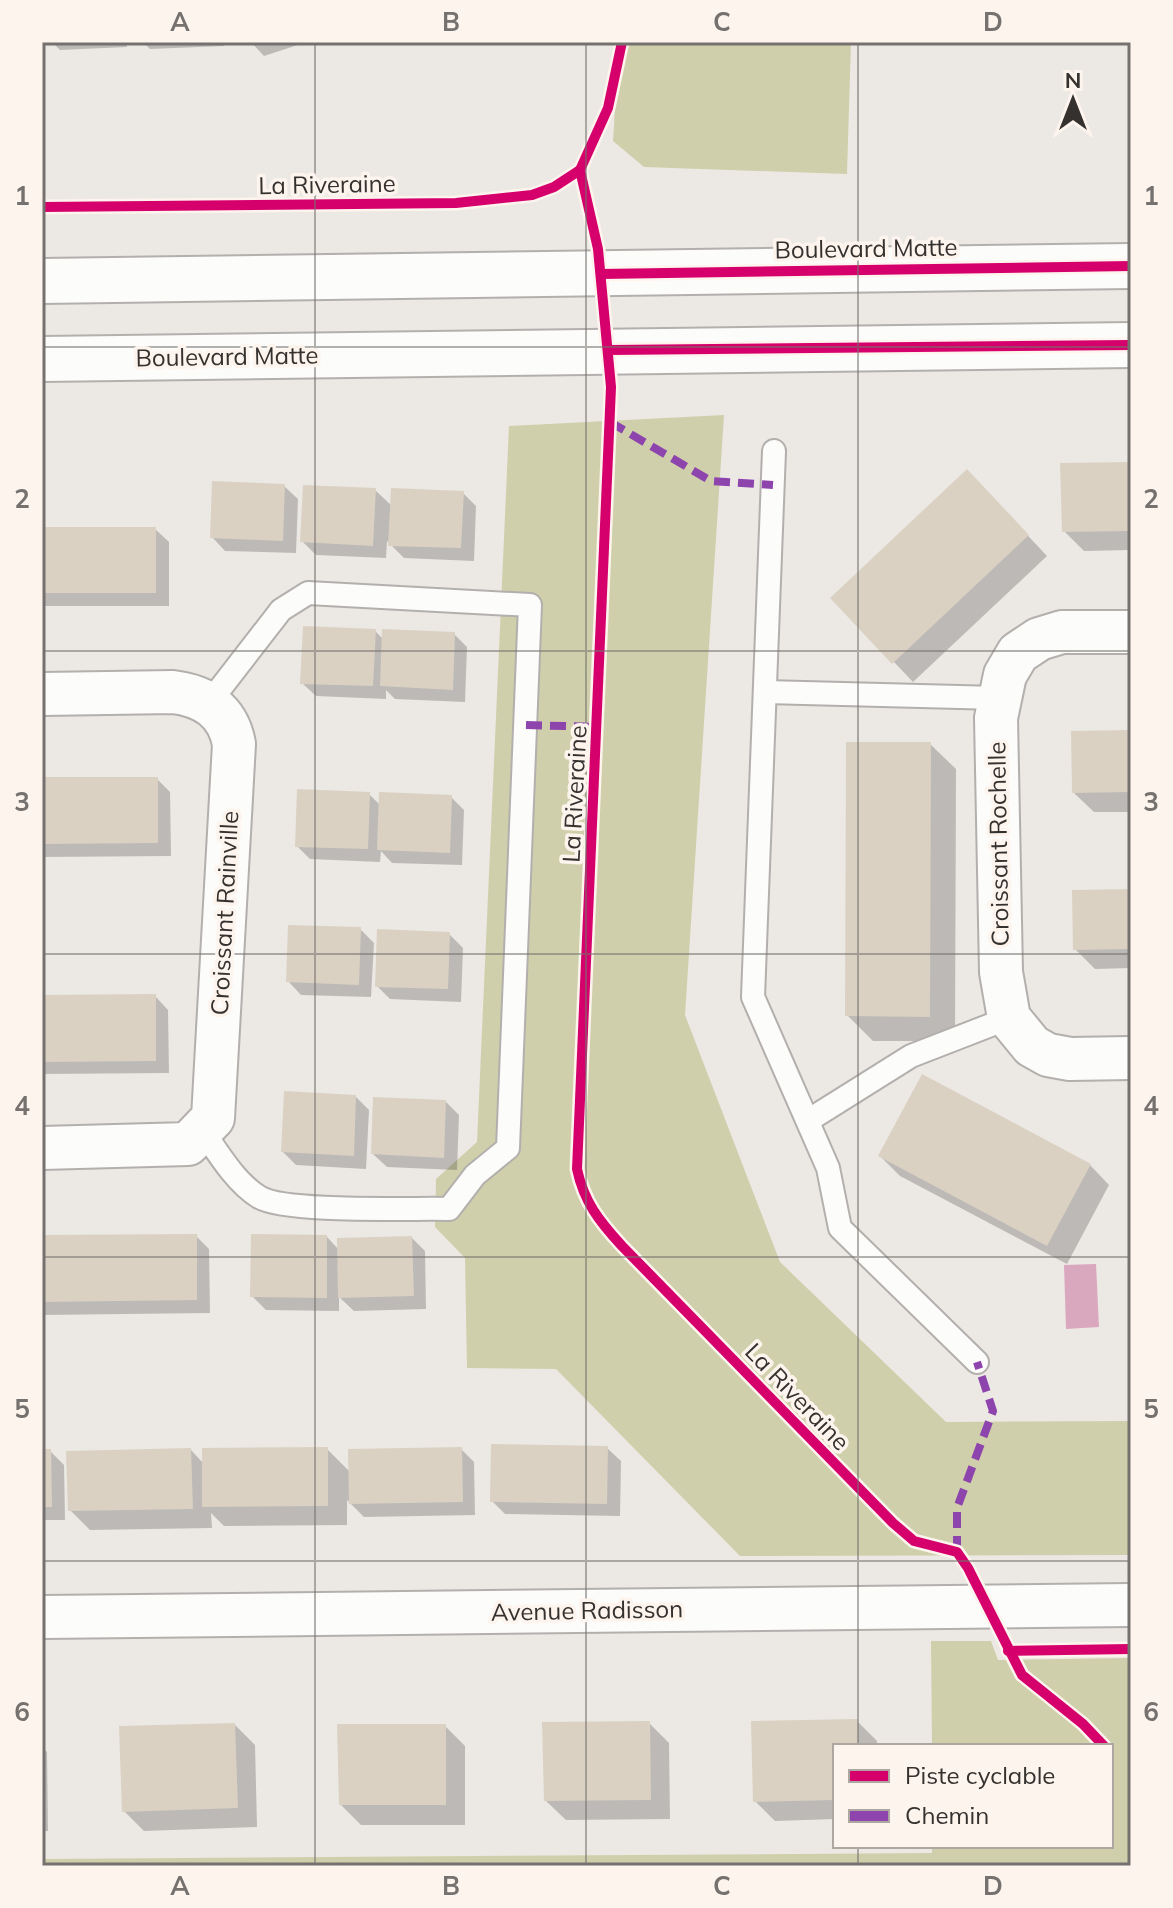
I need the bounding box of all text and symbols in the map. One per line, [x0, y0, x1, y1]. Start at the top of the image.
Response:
text: A [170, 5, 190, 38]
text: B [442, 5, 460, 38]
text: C [713, 5, 731, 38]
text: D [983, 5, 1003, 38]
north arrow [1033, 60, 1113, 140]
text: N [1065, 66, 1081, 94]
street label: La Riveraine [258, 168, 396, 200]
text: 1 [14, 179, 30, 212]
text: 1 [1143, 179, 1159, 212]
street label: Boulevard Matte [774, 231, 958, 265]
street label: Boulevard Matte [135, 339, 319, 373]
text: 2 [14, 482, 30, 515]
text: 2 [1143, 482, 1159, 515]
street label: La Riveraine [555, 724, 593, 863]
street label: Croissant Rochelle [981, 741, 1015, 947]
text: 3 [14, 785, 30, 818]
text: 3 [1143, 785, 1159, 818]
street label: Croissant Rainville [204, 810, 244, 1016]
text: 4 [14, 1089, 30, 1122]
text: 4 [1143, 1089, 1159, 1122]
street label: La Riveraine [739, 1336, 856, 1456]
text: 5 [14, 1392, 30, 1425]
text: 5 [1143, 1392, 1159, 1425]
street label: Avenue Radisson [490, 1593, 683, 1627]
text: 6 [14, 1695, 30, 1728]
text: 6 [1143, 1695, 1159, 1728]
legend [833, 1744, 1113, 1848]
text: Piste cyclable [905, 1760, 1055, 1790]
text: Chemin [905, 1800, 989, 1830]
text: A [170, 1869, 190, 1902]
text: B [442, 1869, 460, 1902]
text: C [713, 1869, 731, 1902]
text: D [983, 1869, 1003, 1902]

